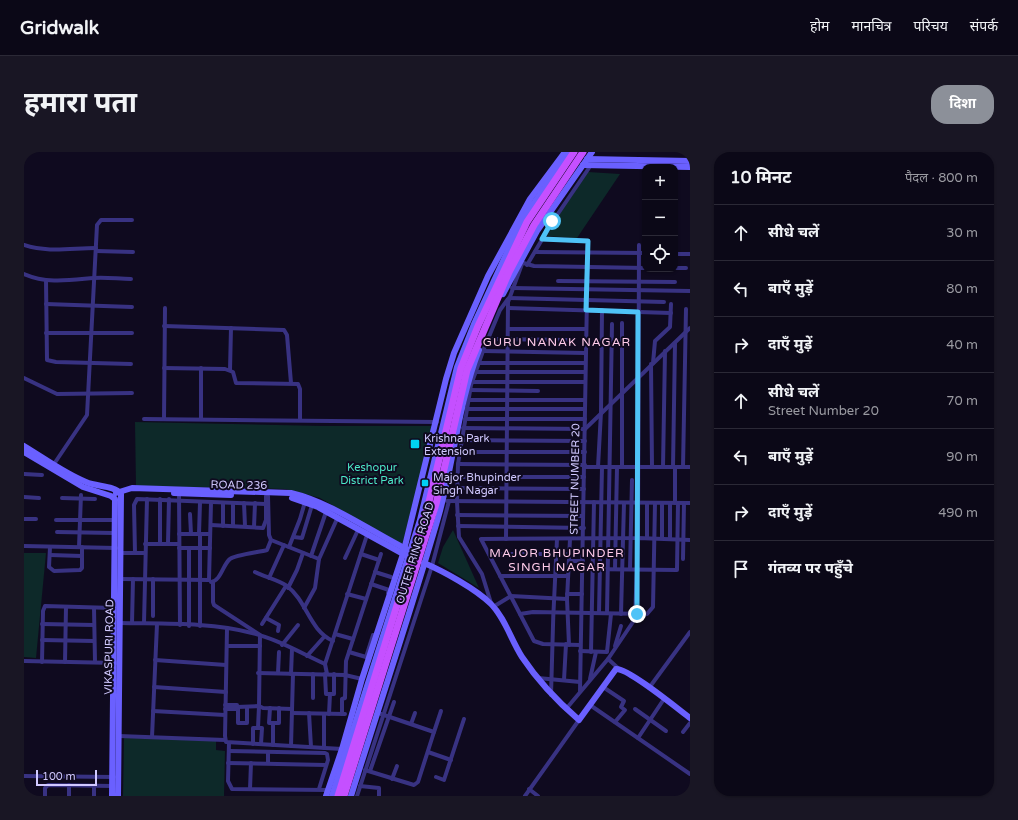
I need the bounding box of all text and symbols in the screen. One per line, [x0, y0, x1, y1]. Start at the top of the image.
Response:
text: Gridwalk [20, 17, 99, 39]
text: होम [810, 18, 829, 35]
text: मानचित्र [851, 18, 892, 35]
text: परिचय [914, 18, 948, 35]
text: संपर्क [970, 18, 998, 35]
button: दिशा [931, 85, 994, 124]
text: हमारा पता [24, 86, 137, 120]
map controls [642, 164, 678, 272]
button: + [642, 164, 678, 200]
text: 10 मिनट [730, 167, 791, 188]
text: पैदल · 800 m [905, 170, 978, 186]
button: − [642, 200, 678, 236]
route start [543, 212, 561, 230]
icon: ahead [730, 222, 752, 244]
text: सीधे चलें [768, 223, 819, 241]
text: 30 m [946, 225, 978, 241]
button: locate [642, 236, 678, 272]
icon: left [730, 278, 752, 300]
text: बाएँ मुड़ें [768, 279, 813, 297]
text: 80 m [946, 281, 978, 297]
icon: right [730, 334, 752, 356]
district label: GURU NANAK NAGAR [483, 335, 631, 349]
text: दाएँ मुड़ें [768, 335, 812, 353]
text: 40 m [946, 337, 978, 353]
text: सीधे चलें [768, 383, 819, 401]
icon: ahead [730, 390, 752, 412]
text: 70 m [946, 393, 978, 409]
text: Street Number 20 [768, 403, 879, 419]
street label: STREET NUMBER 20 [568, 423, 582, 535]
place label: Krishna Park Extension [424, 432, 490, 458]
marker: Krishna Park Extension [409, 438, 421, 450]
icon: left [730, 446, 752, 468]
text: बाएँ मुड़ें [768, 447, 813, 465]
text: 90 m [946, 449, 978, 465]
park label: Keshopur District Park [340, 461, 404, 487]
place label: Major Bhupinder Singh Nagar [433, 471, 522, 497]
street label: ROAD 236 [211, 478, 268, 492]
marker: Major Bhupinder Singh Nagar [420, 478, 430, 488]
street label: OUTER RING ROAD [393, 501, 437, 605]
icon: right [730, 502, 752, 524]
text: दाएँ मुड़ें [768, 503, 812, 521]
text: 490 m [938, 505, 978, 521]
district label: MAJOR BHUPINDER SINGH NAGAR [489, 546, 625, 574]
icon: arrive [730, 558, 752, 580]
text: गंतव्य पर पहुँचे [768, 559, 853, 577]
street label: VIKASPURI ROAD [102, 599, 116, 695]
route end [628, 605, 646, 623]
scale bar [36, 768, 97, 787]
text: 100 m [42, 770, 76, 783]

